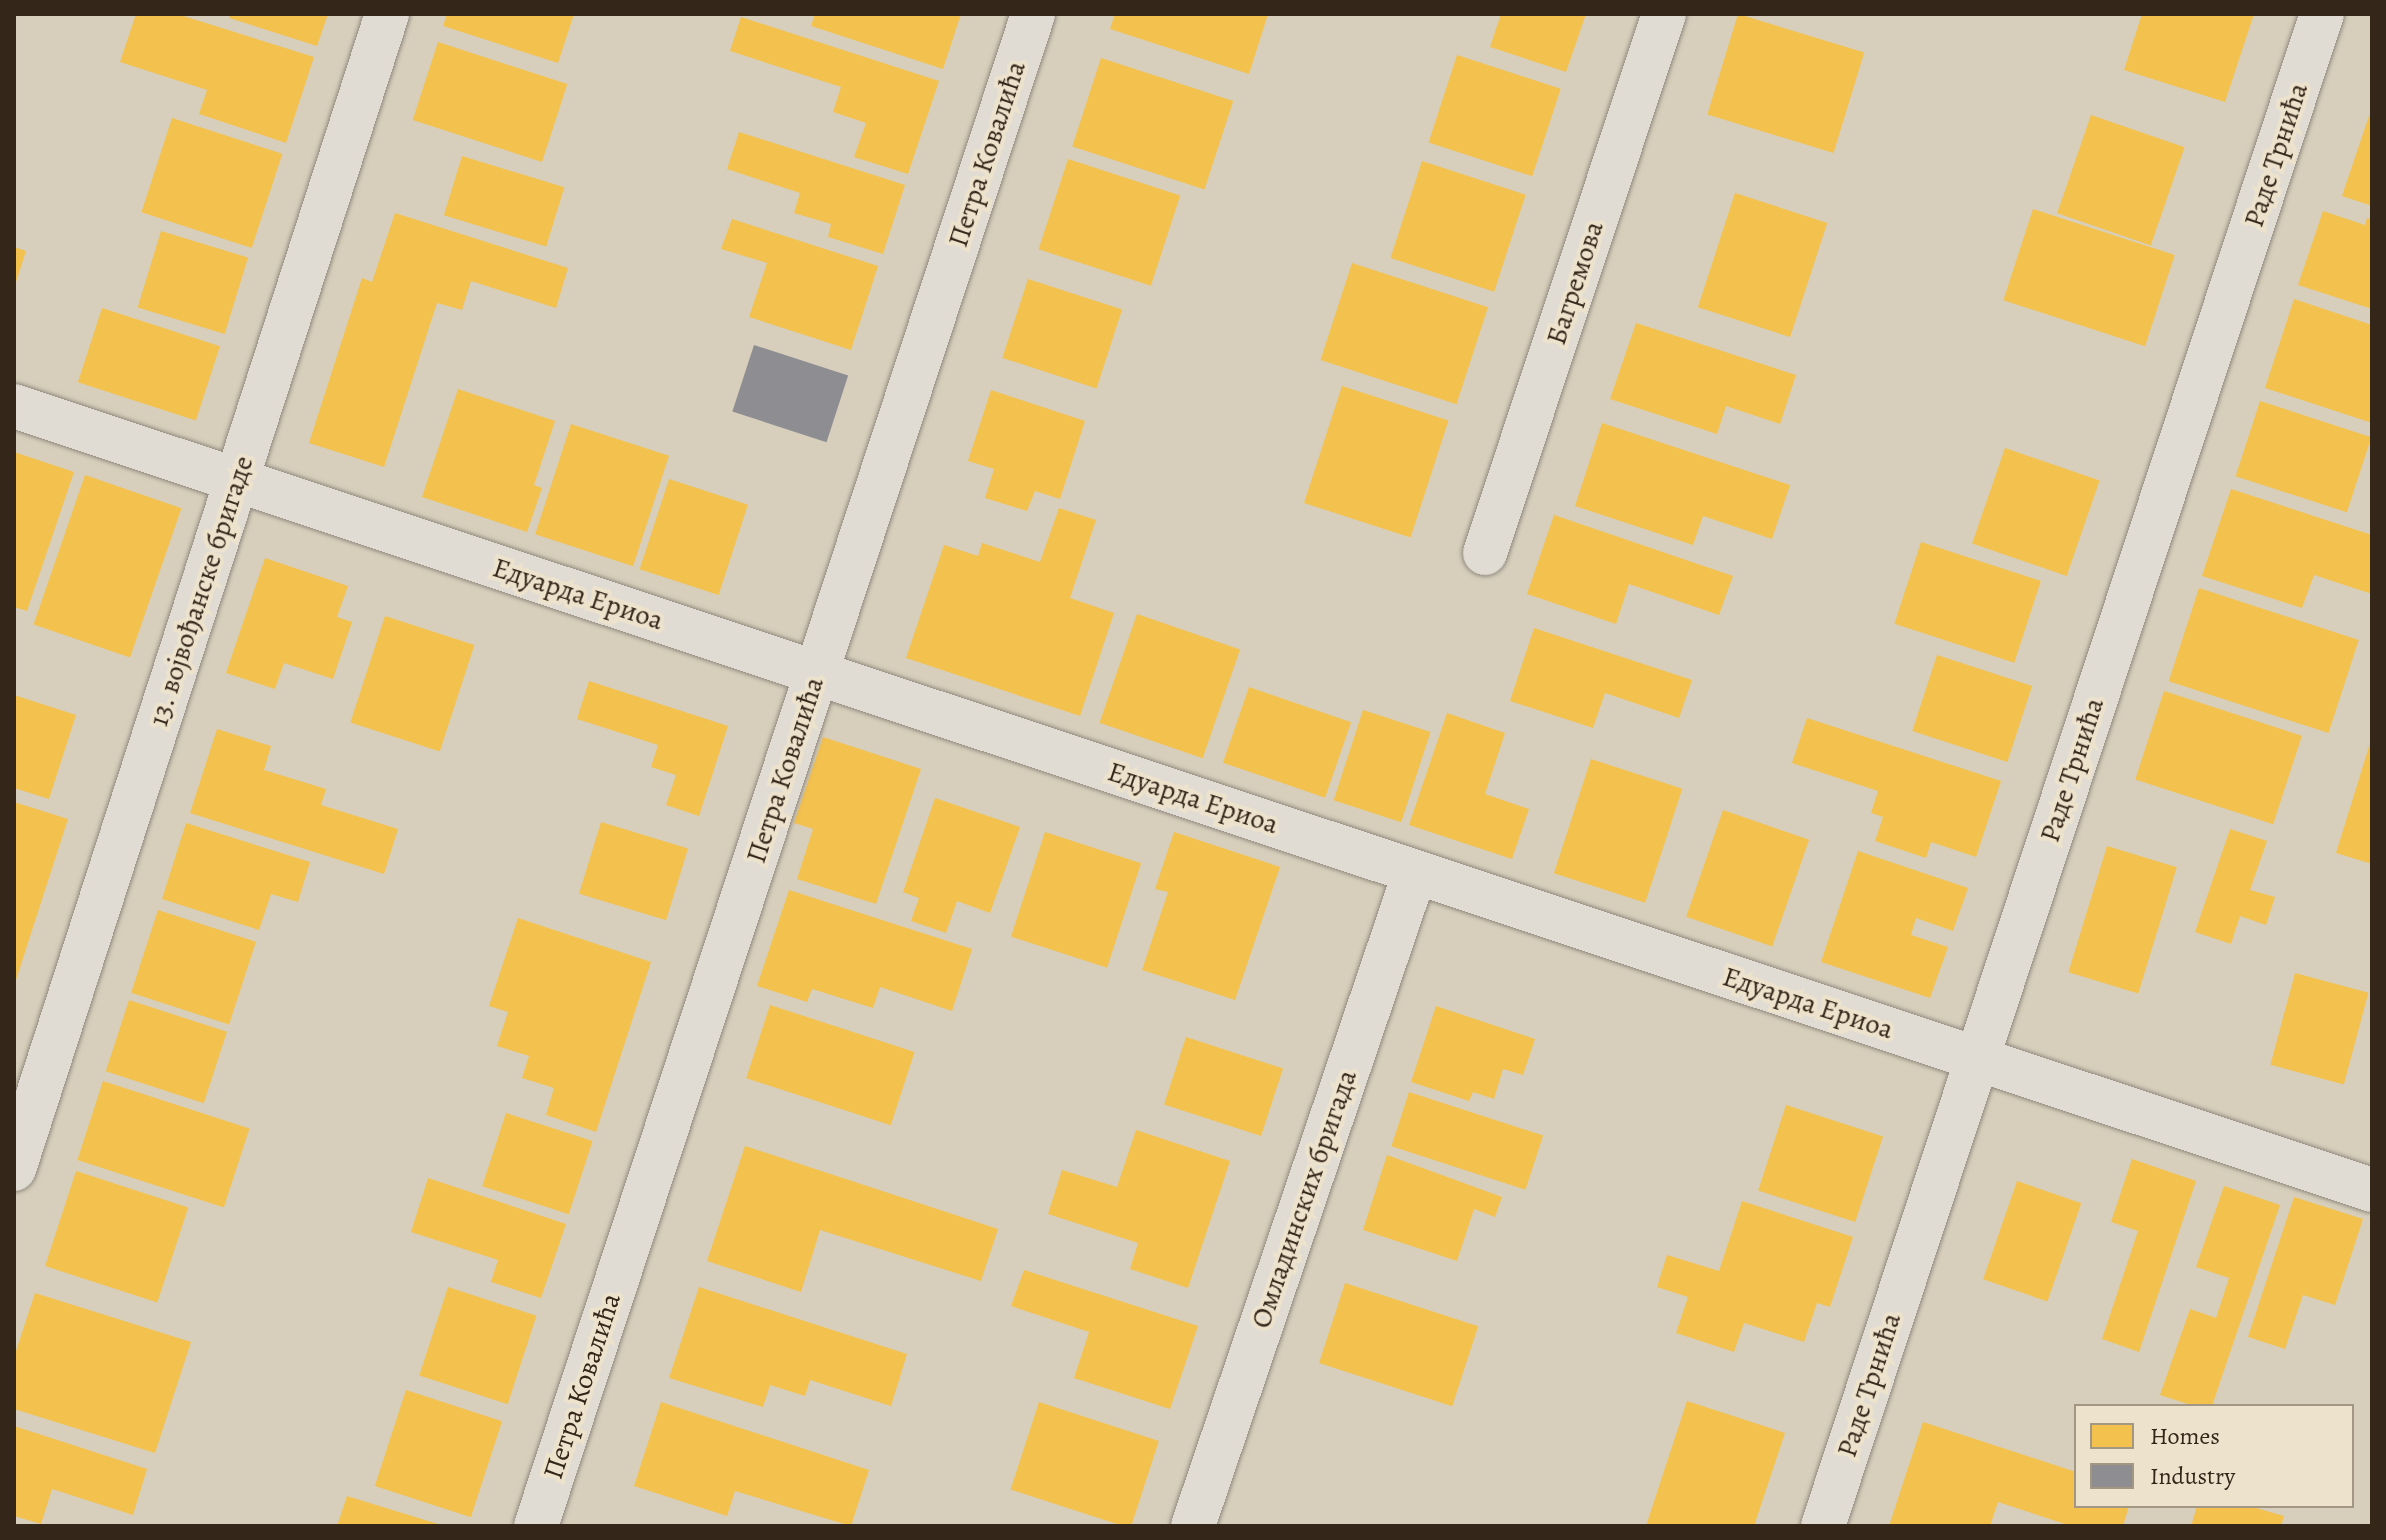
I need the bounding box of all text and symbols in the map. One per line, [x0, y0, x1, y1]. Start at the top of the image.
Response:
street label: Петра Ковалића [941, 57, 1033, 251]
street label: Раде Трнића [2237, 79, 2315, 231]
street label: Багремова [1539, 217, 1611, 349]
street label: 13. војвођанске бригаде [141, 451, 261, 731]
street label: Едуарда Ериоа [489, 551, 667, 637]
street label: Петра Ковалића [739, 673, 831, 867]
street label: Раде Трнића [2033, 694, 2111, 846]
street label: Едуарда Ериоа [1104, 755, 1282, 841]
street label: Едуарда Ериоа [1719, 960, 1897, 1046]
street label: Омладинских бригада [1244, 1065, 1364, 1333]
street label: Петра Ковалића [536, 1289, 628, 1483]
street label: Раде Трнића [1830, 1309, 1908, 1461]
legend [2074, 1404, 2354, 1508]
text: Homes [2150, 1420, 2220, 1452]
text: Industry [2150, 1460, 2235, 1492]

